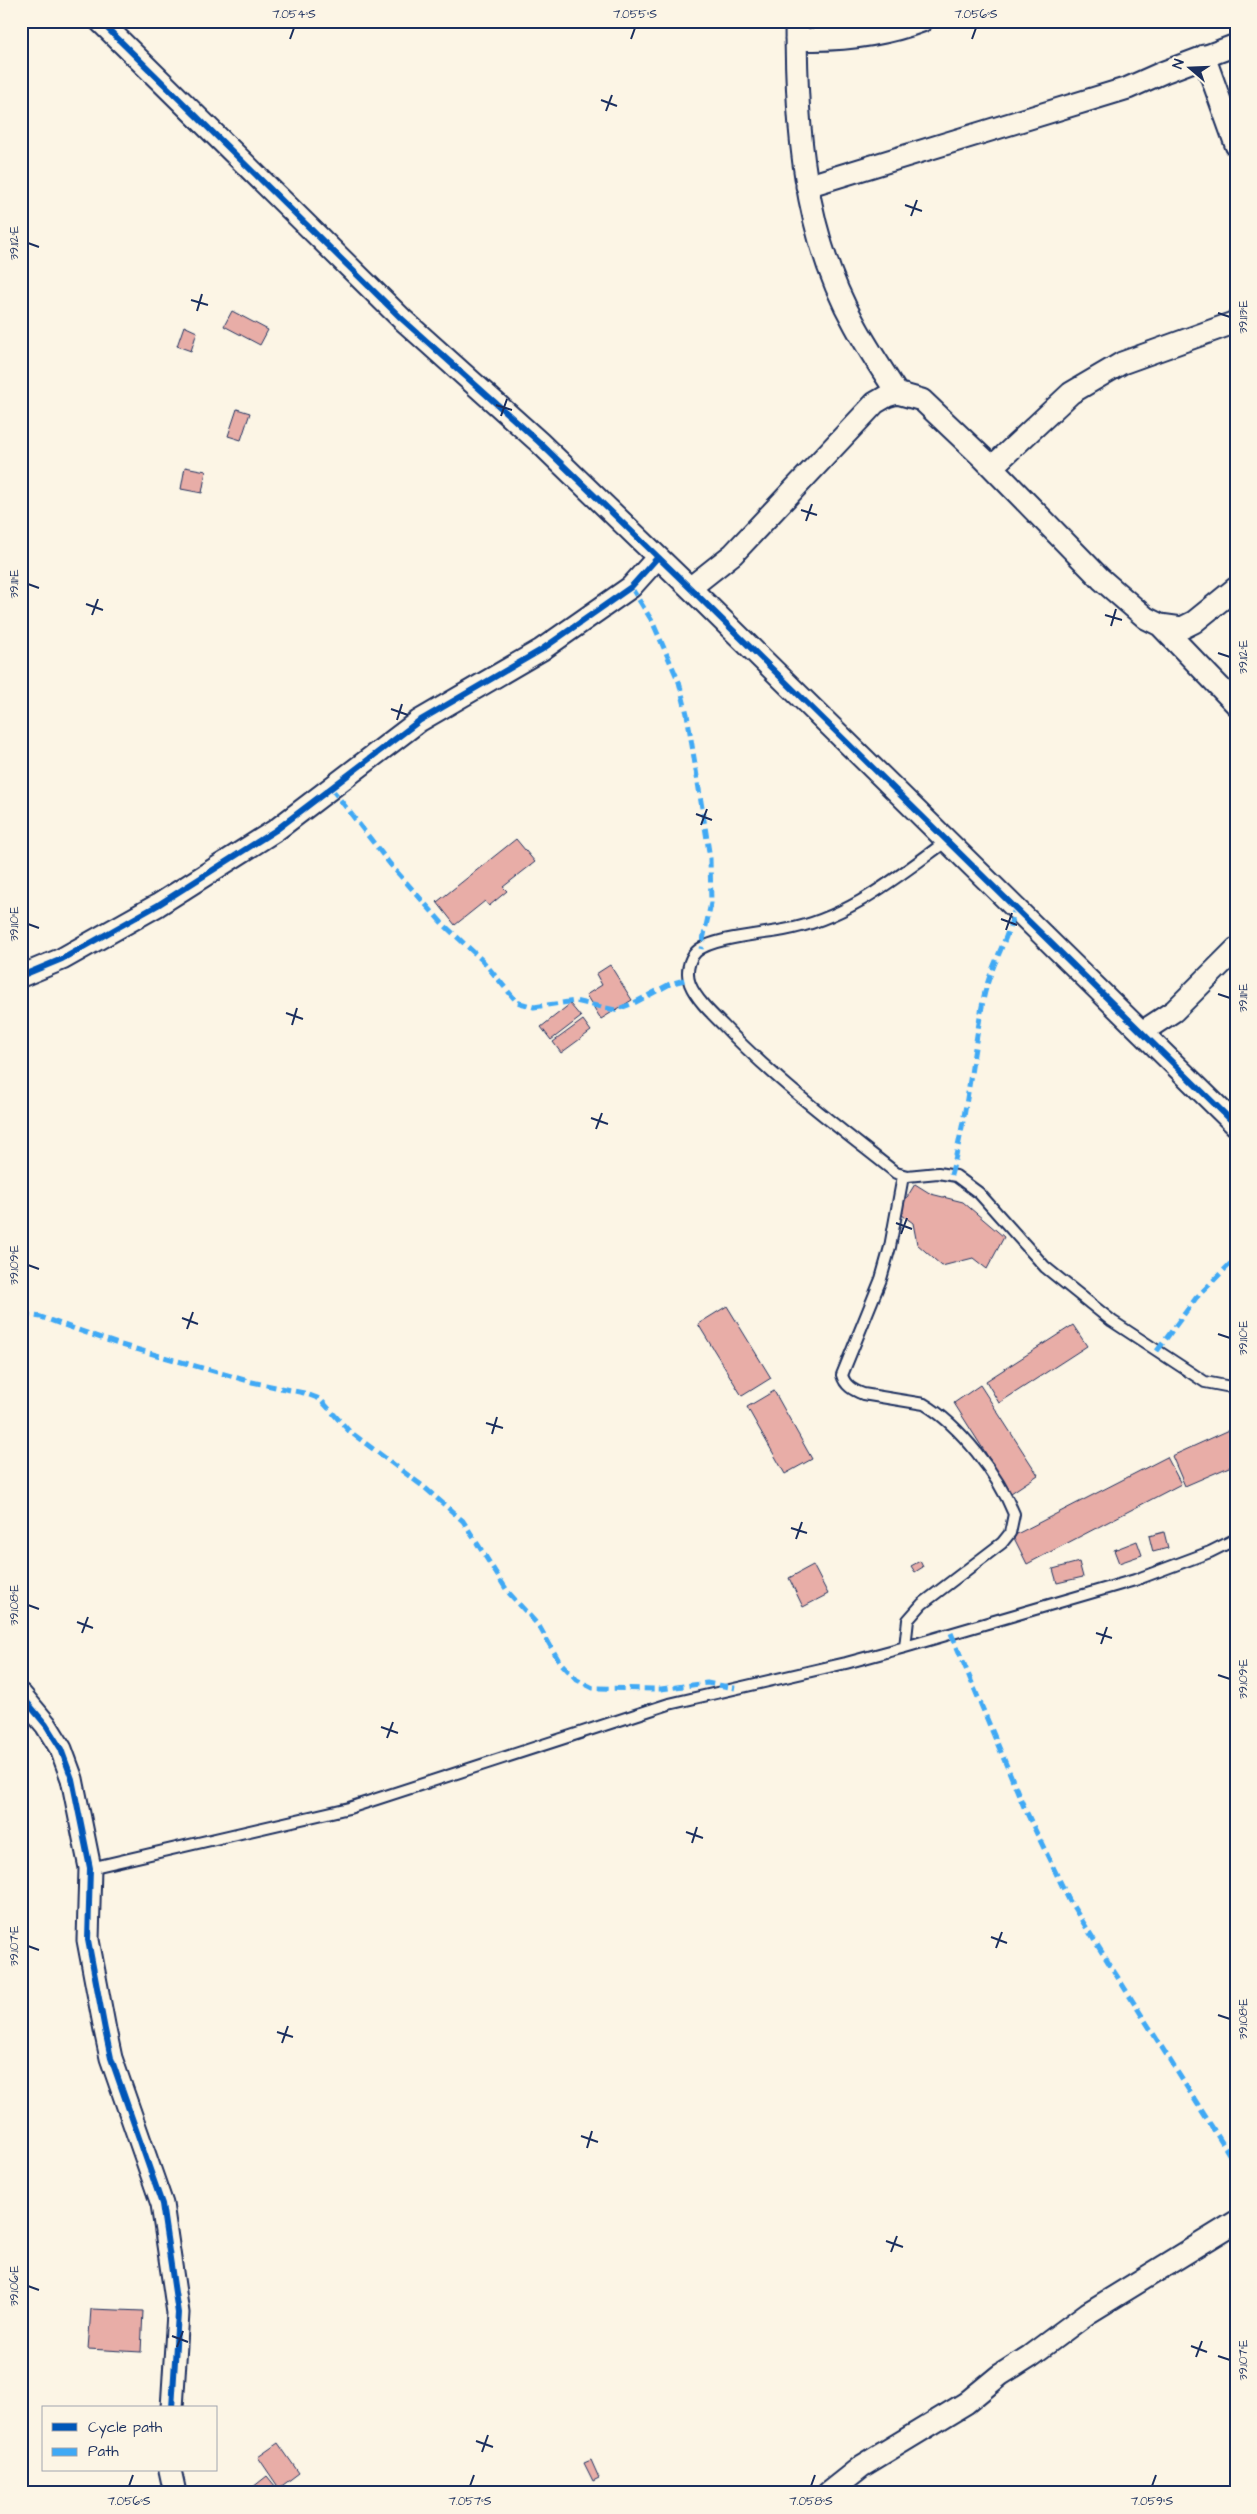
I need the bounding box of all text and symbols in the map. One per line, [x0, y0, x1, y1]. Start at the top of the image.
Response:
text: 7.054°S [272, 6, 316, 23]
text: 7.055°S [613, 6, 657, 23]
text: 7.056°S [954, 6, 998, 23]
north arrow [1164, 42, 1214, 92]
text: N [1168, 56, 1190, 72]
text: 39.112°E [6, 226, 23, 260]
text: 39.113°E [1235, 300, 1252, 334]
text: 39.111°E [6, 570, 23, 598]
text: 39.112°E [1235, 640, 1252, 674]
text: 39.110°E [6, 906, 23, 942]
text: 39.111°E [1235, 984, 1252, 1012]
text: 39.109°E [6, 1245, 23, 1285]
text: 39.110°E [1235, 1320, 1252, 1356]
text: 39.108°E [6, 1584, 23, 1626]
text: 39.109°E [1235, 1659, 1252, 1699]
text: 39.107°E [6, 1926, 23, 1966]
text: 39.108°E [1235, 1998, 1252, 2040]
text: 39.106°E [6, 2266, 23, 2307]
text: 39.107°E [1235, 2340, 1252, 2380]
legend [42, 2406, 218, 2472]
text: Cycle path [88, 2417, 163, 2439]
text: Path [88, 2441, 119, 2462]
text: 7.056°S [107, 2493, 151, 2510]
text: 7.057°S [449, 2493, 492, 2510]
text: 7.058°S [789, 2493, 833, 2510]
text: 7.059°S [1131, 2493, 1173, 2510]

